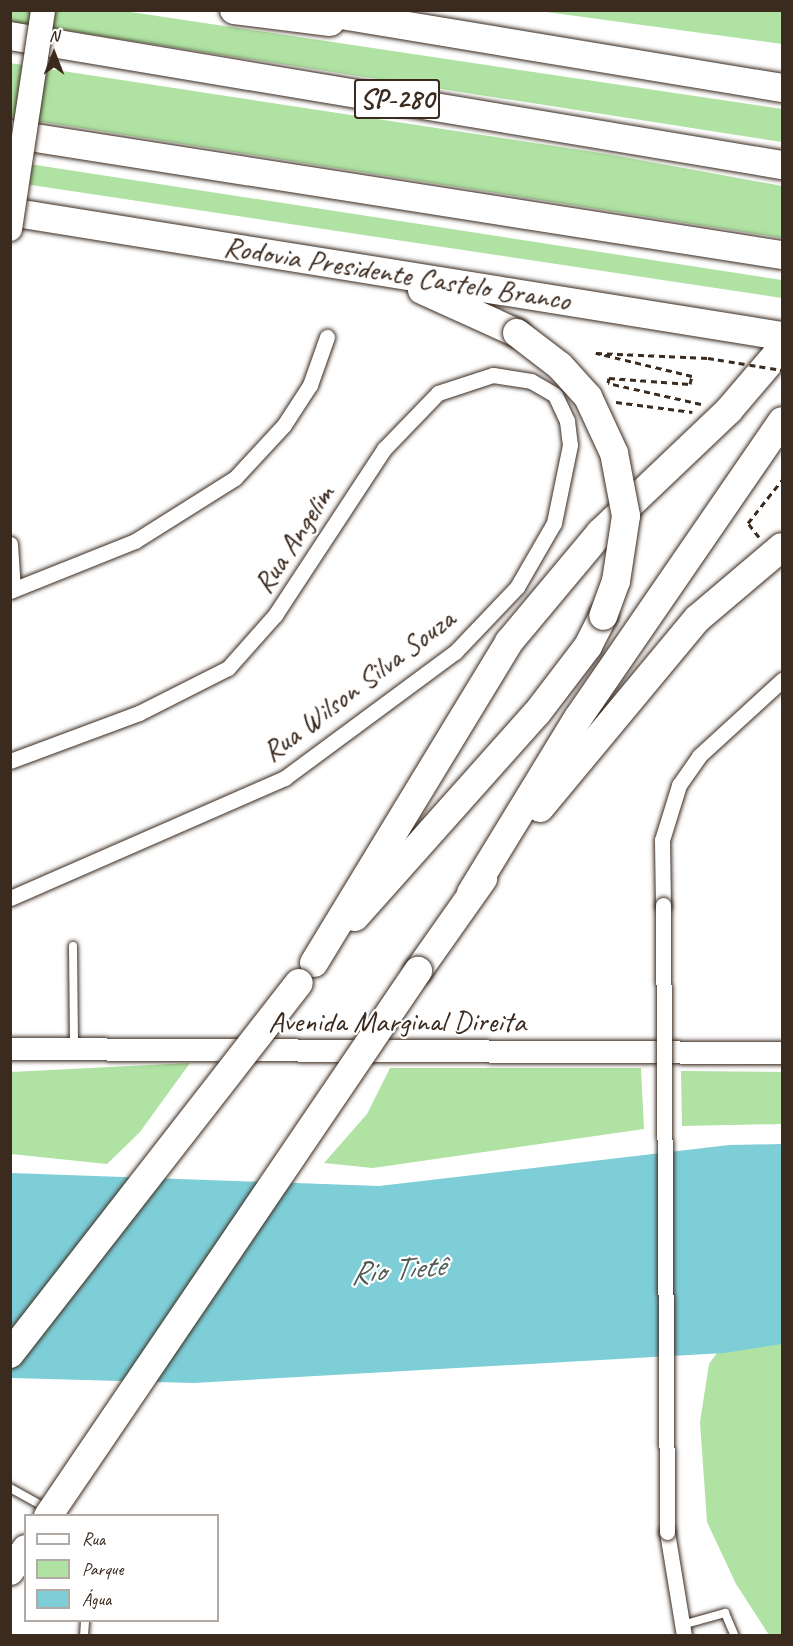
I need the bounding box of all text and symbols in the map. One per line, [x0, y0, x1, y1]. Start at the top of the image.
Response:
north arrow [24, 24, 84, 84]
text: N [49, 26, 59, 46]
road number: SP-280 [354, 74, 440, 124]
street label: Rodovia Presidente Castelo Branco [220, 228, 574, 318]
street label: Rua Angelim [245, 478, 341, 600]
street label: Rua Wilson Silva Souza [254, 600, 462, 770]
street label: Avenida Marginal Direita [268, 1003, 526, 1039]
water label: Rio Tietê [348, 1247, 446, 1293]
legend [24, 1514, 219, 1622]
text: Rua [82, 1528, 105, 1550]
text: Parque [82, 1558, 123, 1580]
text: Água [82, 1588, 111, 1610]

